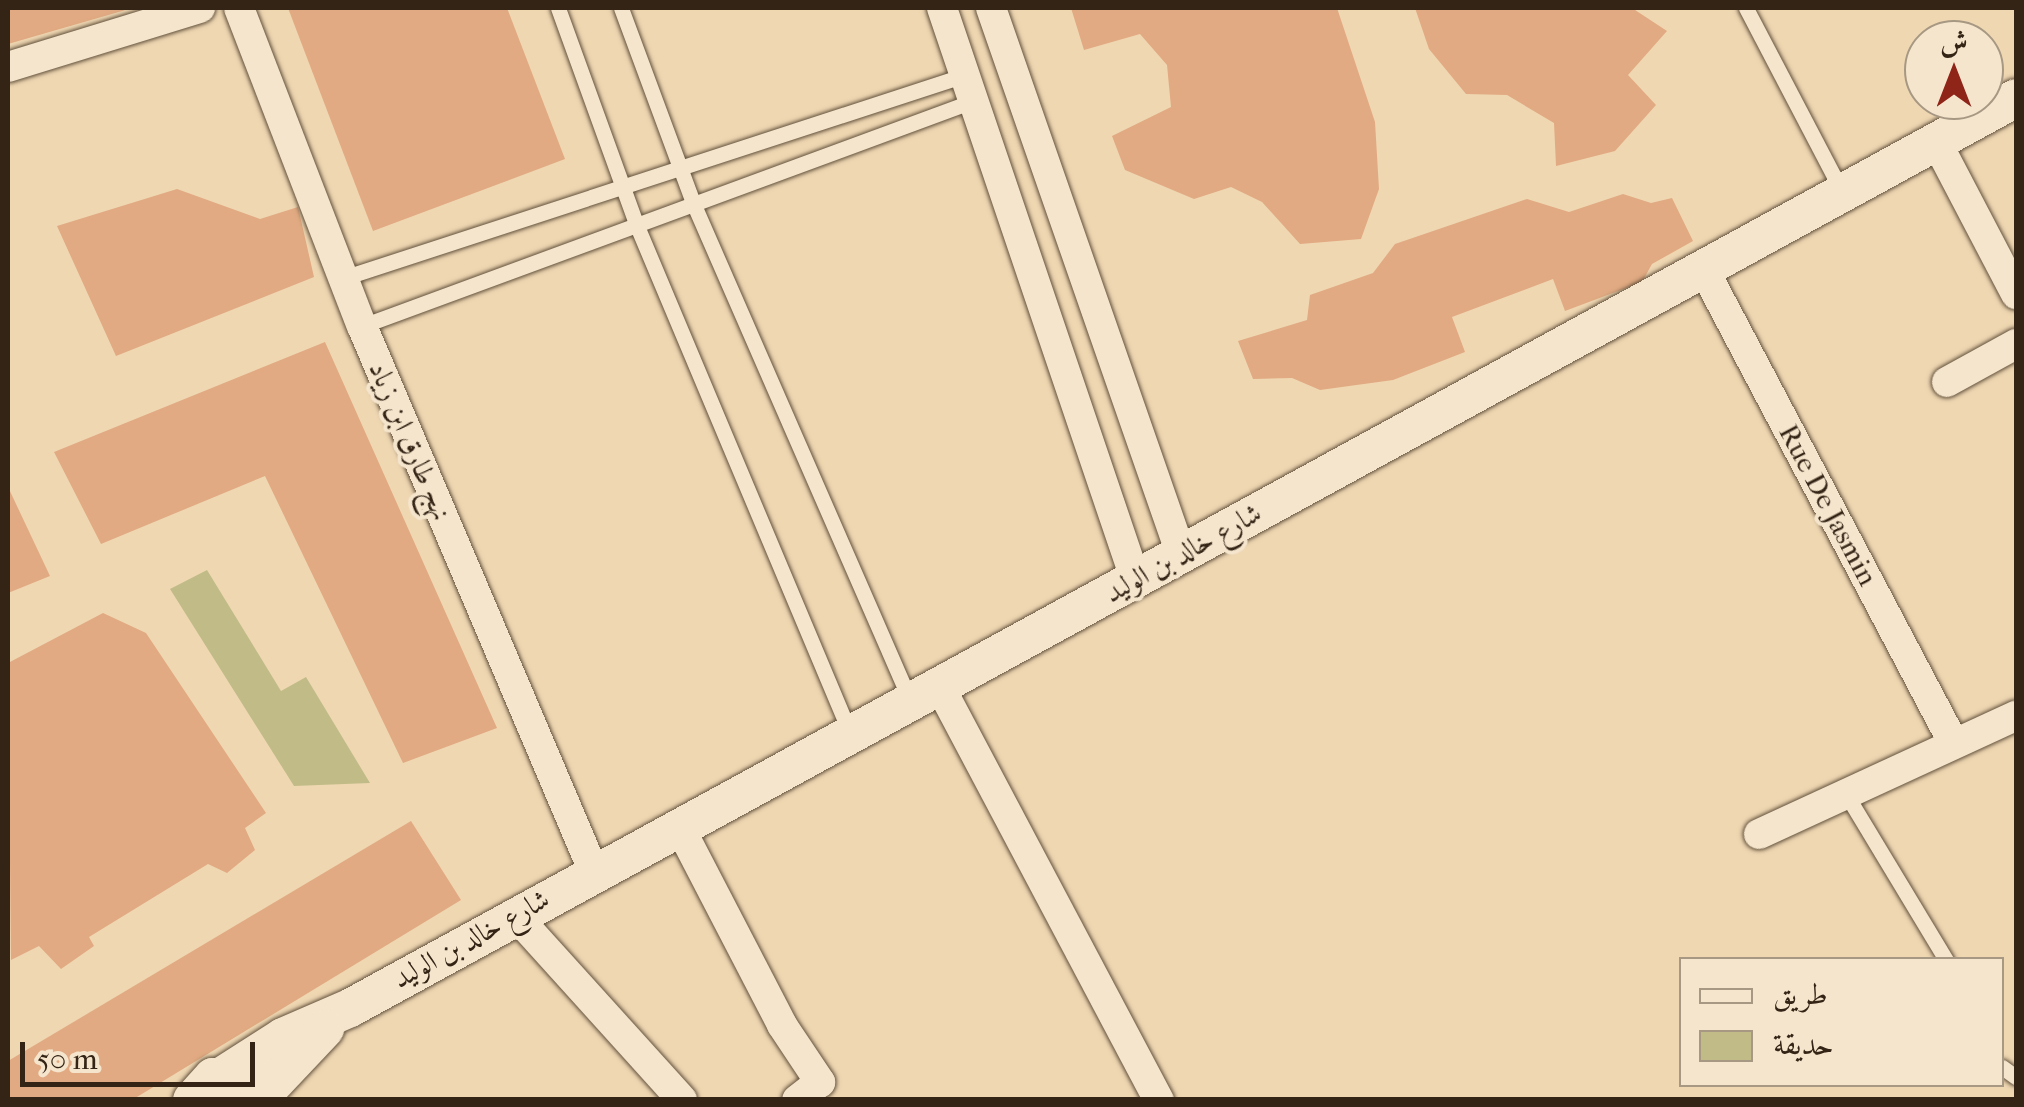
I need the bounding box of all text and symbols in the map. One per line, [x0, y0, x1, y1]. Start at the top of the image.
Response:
north arrow [1904, 20, 2004, 120]
text: ش [1940, 25, 1968, 58]
street label: نهج طارق ابن زياد [361, 356, 459, 526]
street label: Rue De Jasmin [1771, 419, 1885, 591]
street label: شارع خالد بن الوليد [1099, 496, 1267, 610]
street label: شارع خالد بن الوليد [387, 882, 555, 996]
legend [1679, 957, 2004, 1087]
text: طريق [1773, 977, 1828, 1012]
scale bar [25, 1022, 260, 1084]
text: حديقة [1773, 1027, 1834, 1062]
text: 50 m [37, 1042, 98, 1077]

